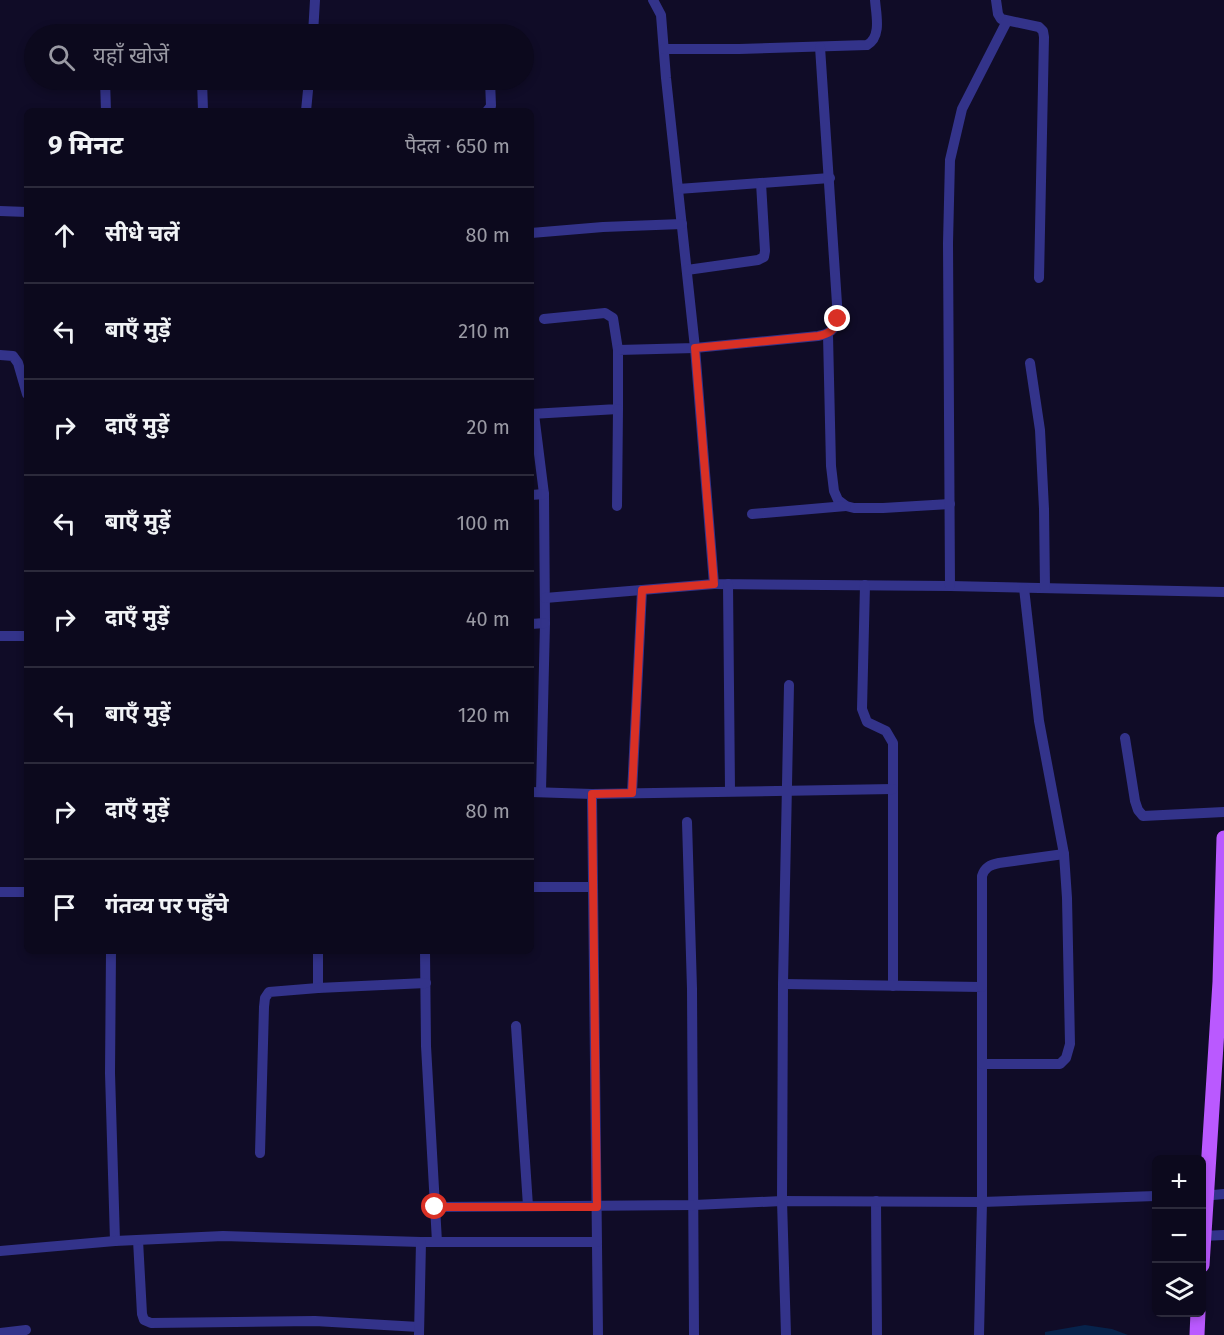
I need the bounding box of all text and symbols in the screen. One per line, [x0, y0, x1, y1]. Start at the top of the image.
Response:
search box [24, 24, 534, 90]
icon: search [45, 41, 78, 74]
text: यहाँ खोजें [93, 42, 169, 69]
text: 9 मिनट [48, 130, 123, 161]
text: पैदल · 650 m [405, 134, 510, 158]
icon: ahead [48, 219, 81, 252]
text: सीधे चलें [105, 220, 180, 247]
text: 80 m [465, 223, 510, 247]
route end [824, 305, 850, 331]
icon: left [48, 315, 81, 348]
text: बाएँ मुड़ें [105, 316, 171, 343]
text: 210 m [458, 319, 510, 343]
icon: right [48, 411, 81, 444]
text: दाएँ मुड़ें [105, 412, 169, 439]
text: 20 m [467, 415, 510, 439]
icon: left [48, 507, 81, 540]
text: बाएँ मुड़ें [105, 508, 171, 535]
text: 100 m [457, 511, 510, 535]
icon: right [48, 603, 81, 636]
text: दाएँ मुड़ें [105, 604, 169, 631]
text: 40 m [466, 607, 510, 631]
icon: left [48, 699, 81, 732]
text: बाएँ मुड़ें [105, 700, 171, 727]
text: 120 m [458, 703, 510, 727]
icon: right [48, 795, 81, 828]
text: दाएँ मुड़ें [105, 796, 169, 823]
text: 80 m [465, 799, 510, 823]
icon: arrive [48, 891, 81, 924]
text: गंतव्य पर पहुँचे [105, 892, 229, 919]
map controls [1152, 1155, 1206, 1317]
button: + [1152, 1155, 1206, 1209]
route start [421, 1193, 447, 1219]
button: − [1152, 1209, 1206, 1263]
button: layers [1152, 1263, 1206, 1317]

